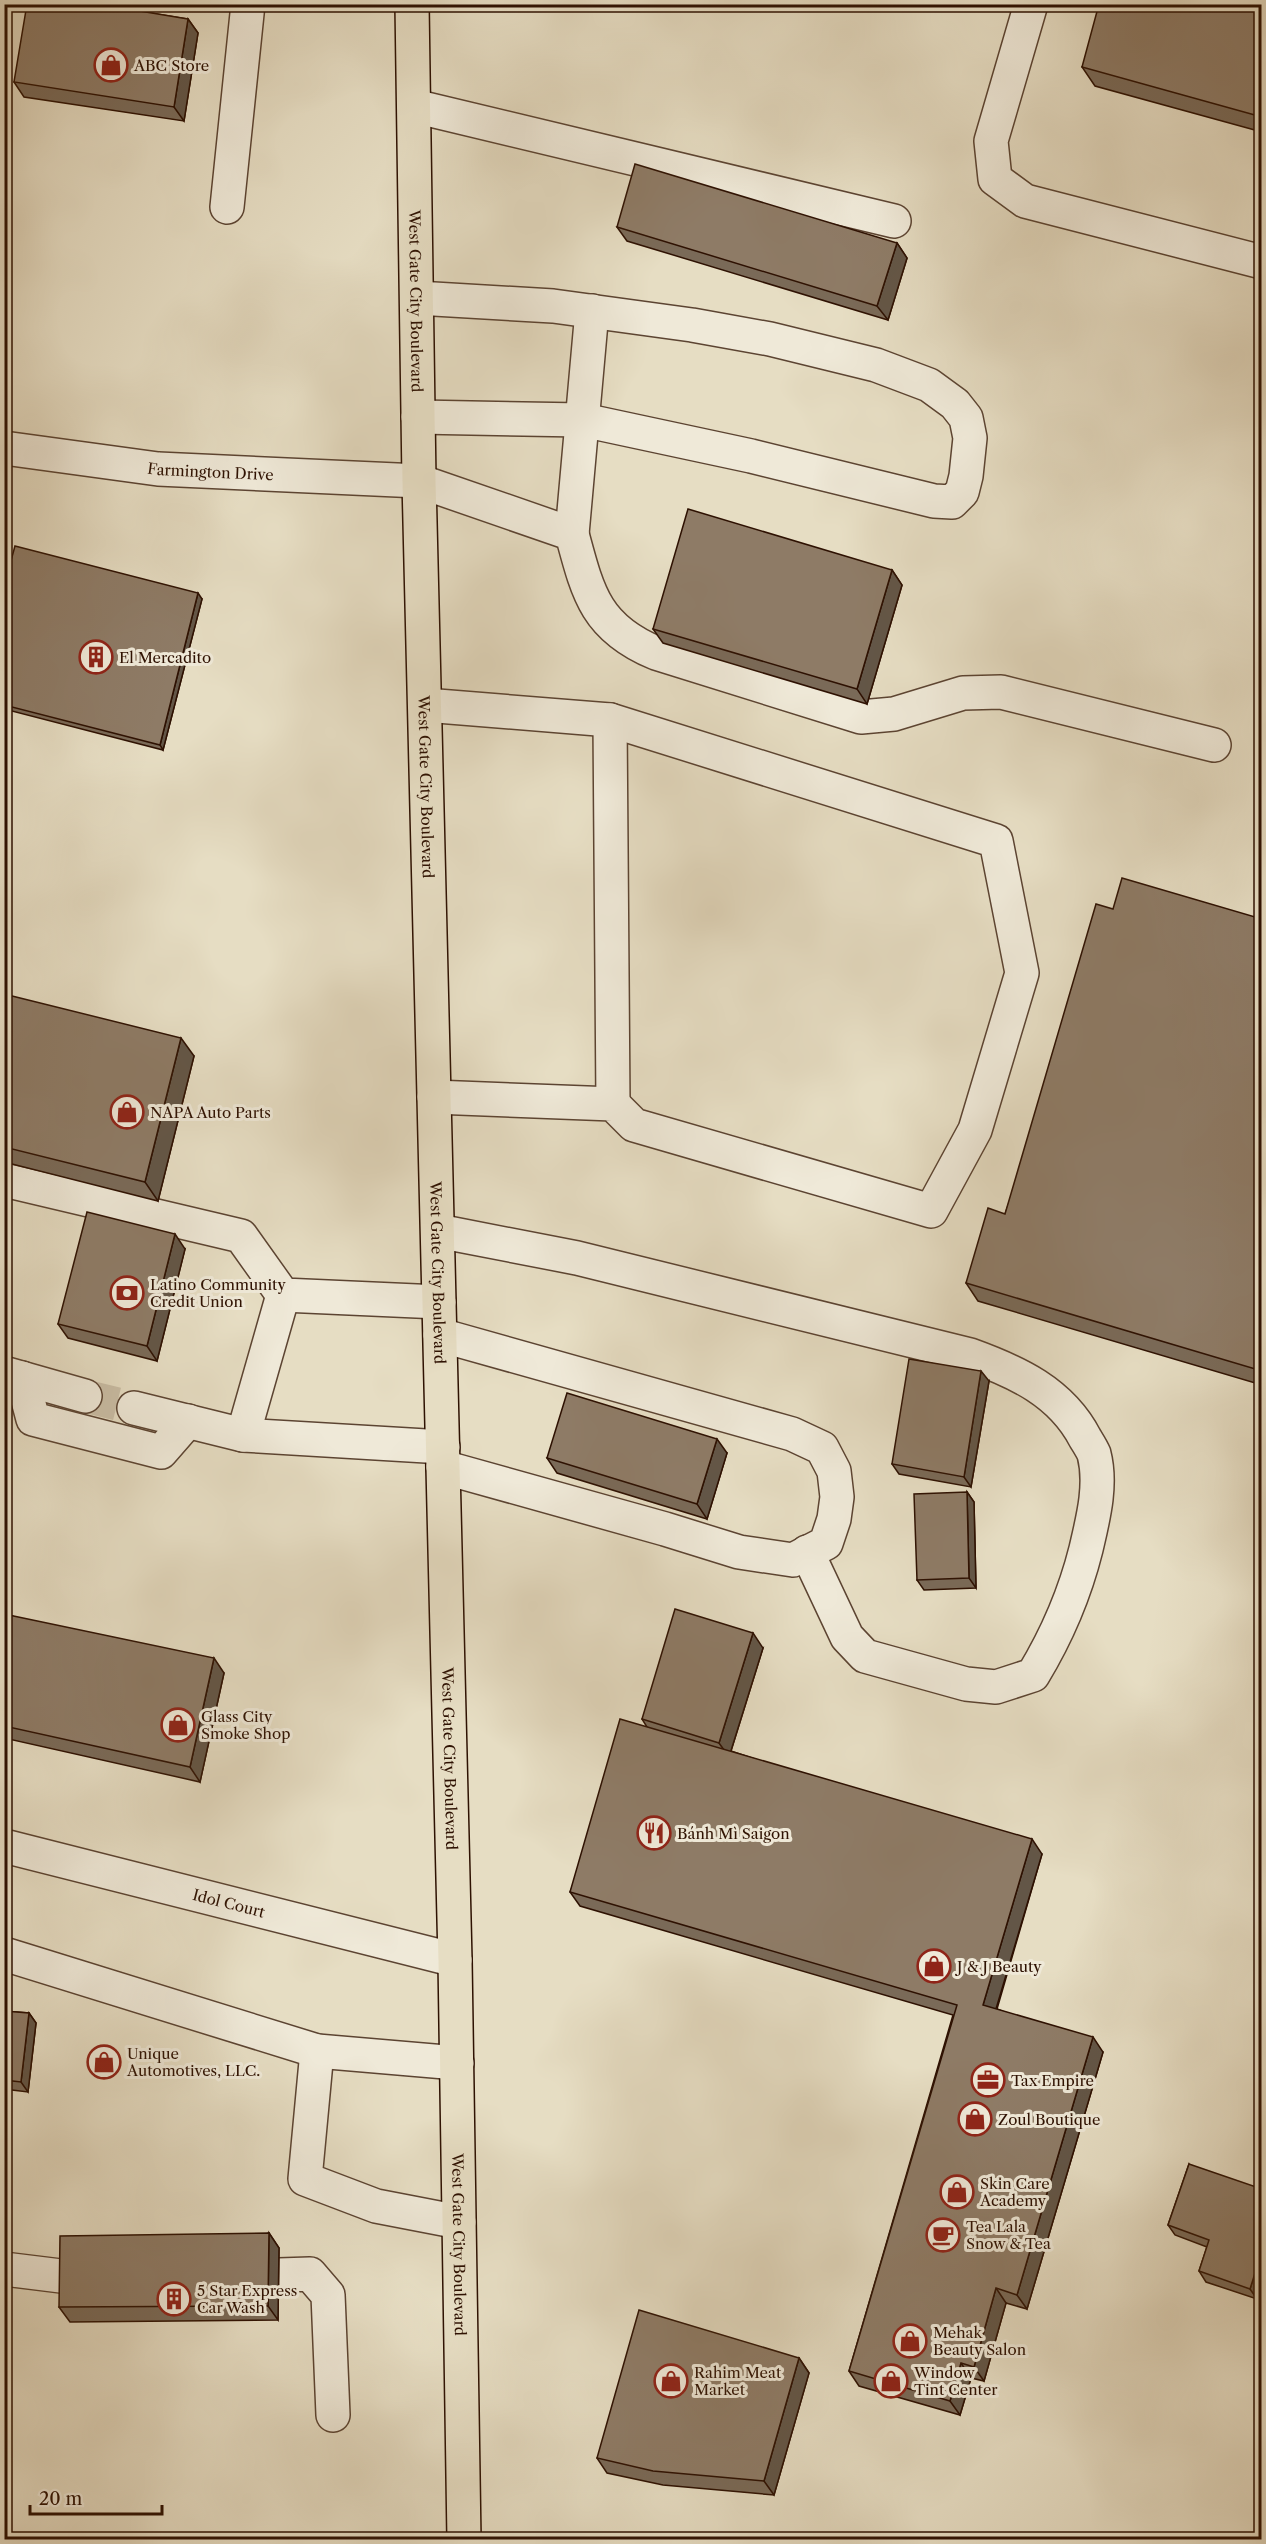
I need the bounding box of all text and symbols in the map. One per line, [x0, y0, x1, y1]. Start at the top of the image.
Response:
shop icon: ABC Store [93, 47, 129, 83]
place label: ABC Store [133, 56, 209, 75]
street label: West Gate City Boulevard [406, 208, 427, 393]
street label: Farmington Drive [146, 458, 274, 484]
building icon: El Mercadito [78, 639, 114, 675]
place label: El Mercadito [119, 648, 211, 667]
street label: West Gate City Boulevard [415, 694, 438, 878]
shop icon: NAPA Auto Parts [109, 1094, 145, 1130]
place label: NAPA Auto Parts [150, 1103, 271, 1122]
street label: West Gate City Boulevard [427, 1180, 450, 1364]
bank icon: Latino Community Credit Union [109, 1275, 145, 1311]
place label: Latino Community Credit Union [150, 1275, 286, 1311]
street label: West Gate City Boulevard [438, 1666, 462, 1850]
shop icon: Glass City Smoke Shop [160, 1707, 196, 1743]
place label: Glass City Smoke Shop [201, 1707, 290, 1743]
restaurant icon: Bánh Mì Saigon [636, 1815, 672, 1851]
place label: Bánh Mì Saigon [677, 1824, 790, 1843]
street label: Idol Court [191, 1885, 268, 1921]
shop icon: J & J Beauty [916, 1948, 952, 1984]
place label: J & J Beauty [955, 1957, 1042, 1976]
shop icon: Unique Automotives, LLC. [86, 2044, 122, 2080]
place label: Unique Automotives, LLC. [126, 2044, 260, 2080]
office icon: Tax Empire [970, 2062, 1006, 2098]
place label: Tax Empire [1011, 2071, 1094, 2090]
shop icon: Zoul Boutique [957, 2101, 993, 2137]
place label: Zoul Boutique [998, 2110, 1101, 2129]
street label: West Gate City Boulevard [448, 2152, 470, 2336]
shop icon: Skin Care Academy [939, 2174, 975, 2210]
place label: Skin Care Academy [979, 2174, 1050, 2210]
cafe icon: Tea Lala Snow & Tea [925, 2217, 961, 2253]
place label: Tea Lala Snow & Tea [966, 2217, 1051, 2253]
building icon: 5 Star Express Car Wash [156, 2281, 192, 2317]
place label: 5 Star Express Car Wash [197, 2281, 297, 2317]
shop icon: Mehak Beauty Salon [892, 2323, 928, 2359]
place label: Mehak Beauty Salon [933, 2323, 1027, 2359]
shop icon: Rahim Meat Market [653, 2363, 689, 2399]
place label: Rahim Meat Market [694, 2363, 782, 2399]
shop icon: Window Tint Center [873, 2363, 909, 2399]
place label: Window Tint Center [913, 2363, 998, 2399]
scale bar [30, 2478, 162, 2516]
text: 20 m [39, 2488, 83, 2510]

